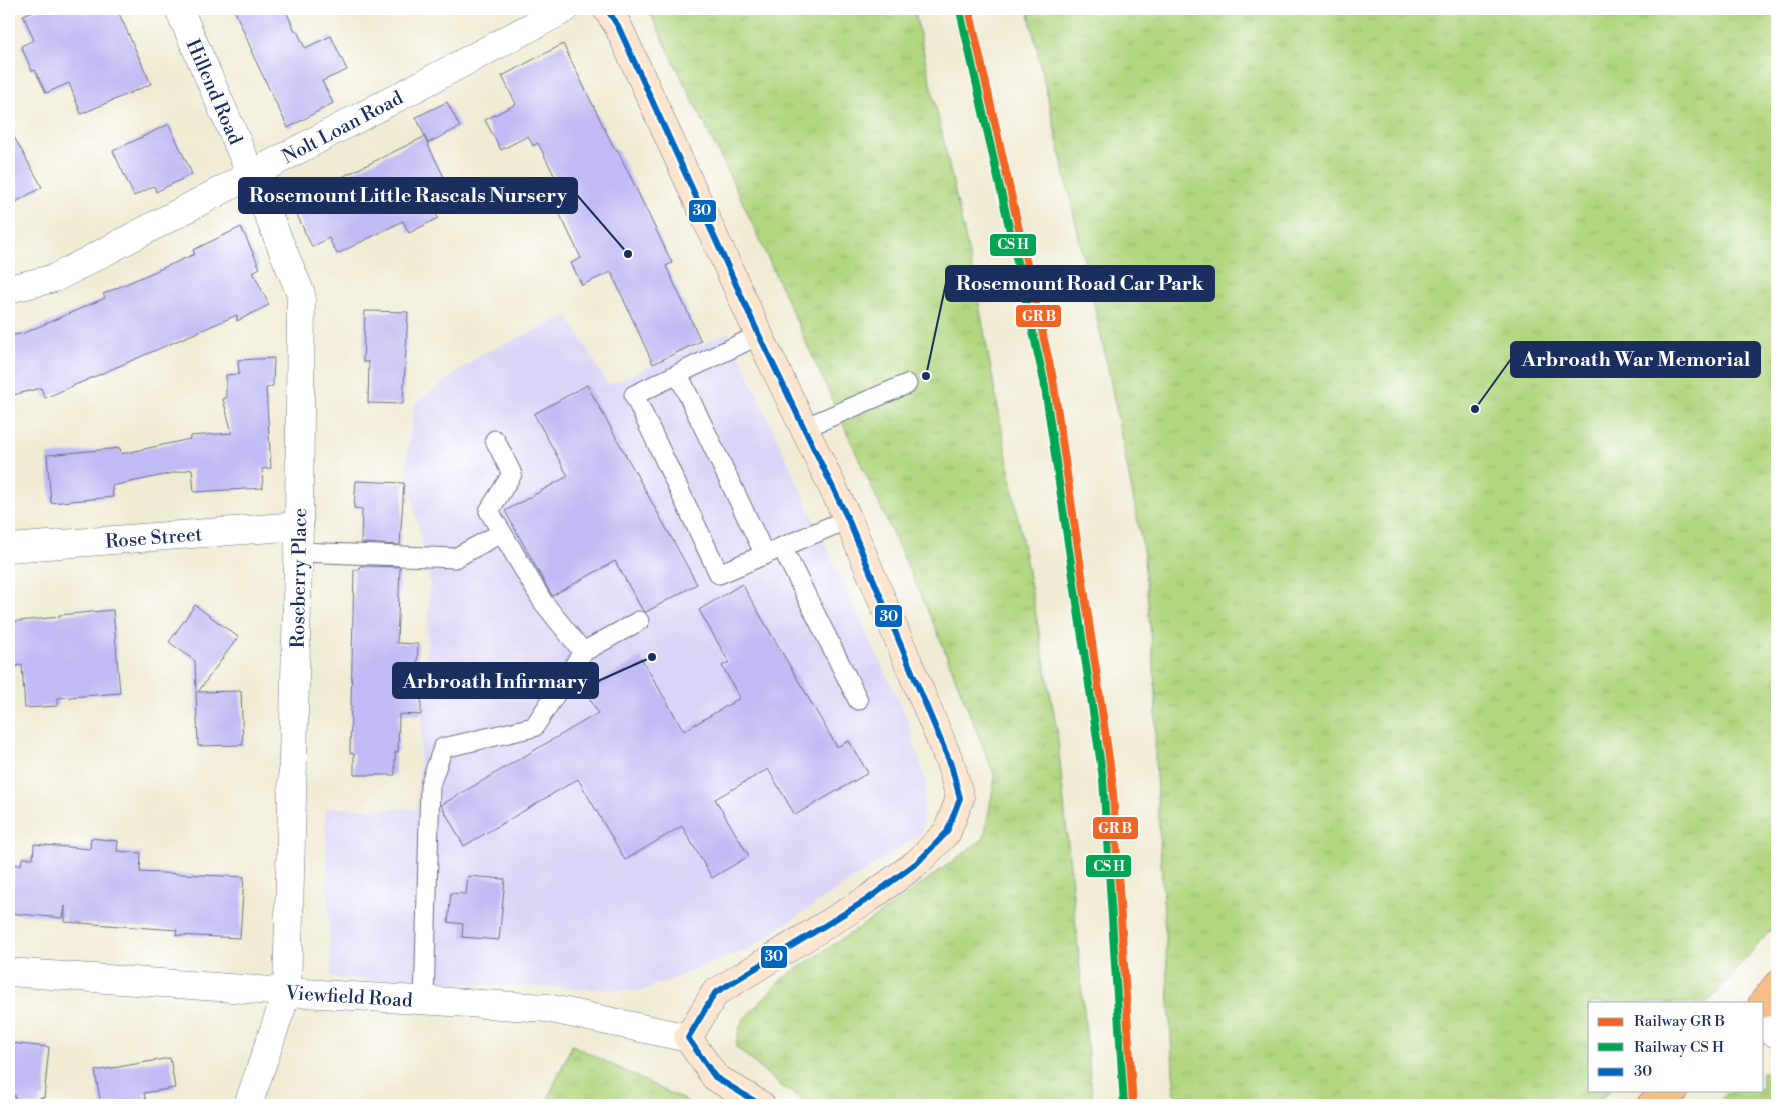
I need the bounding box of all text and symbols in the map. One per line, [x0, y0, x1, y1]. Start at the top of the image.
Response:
street label: Hillend Road [181, 36, 248, 148]
street label: Nolt Loan Road [278, 86, 407, 169]
callout: Rosemount Little Rascals Nursery [239, 178, 577, 213]
text: Rosemount Little Rascals Nursery [249, 184, 568, 209]
line badge: 30 [688, 199, 717, 223]
text: 30 [693, 202, 711, 220]
line badge: CS H [989, 233, 1037, 257]
text: CS H [997, 236, 1029, 254]
callout: Rosemount Road Car Park [946, 266, 1214, 301]
text: Rosemount Road Car Park [956, 272, 1205, 297]
line badge: GR B [1015, 304, 1062, 328]
text: GR B [1022, 308, 1056, 326]
callout: Arbroath War Memorial [1511, 342, 1760, 377]
text: Arbroath War Memorial [1521, 348, 1751, 373]
street label: Roseberry Place [286, 508, 312, 648]
street label: Rose Street [104, 522, 203, 554]
line badge: 30 [874, 604, 903, 628]
text: 30 [880, 608, 898, 626]
callout: Arbroath Infirmary [393, 663, 598, 698]
text: Arbroath Infirmary [402, 670, 588, 695]
line badge: GR B [1092, 816, 1139, 840]
text: GR B [1098, 820, 1132, 838]
line badge: CS H [1085, 854, 1132, 878]
text: CS H [1093, 858, 1125, 876]
line badge: 30 [760, 945, 788, 969]
text: 30 [765, 948, 783, 966]
street label: Viewfield Road [284, 981, 414, 1013]
legend [1588, 1002, 1764, 1092]
text: Railway GR B [1634, 1012, 1725, 1031]
text: Railway CS H [1634, 1038, 1724, 1057]
text: 30 [1634, 1062, 1652, 1081]

